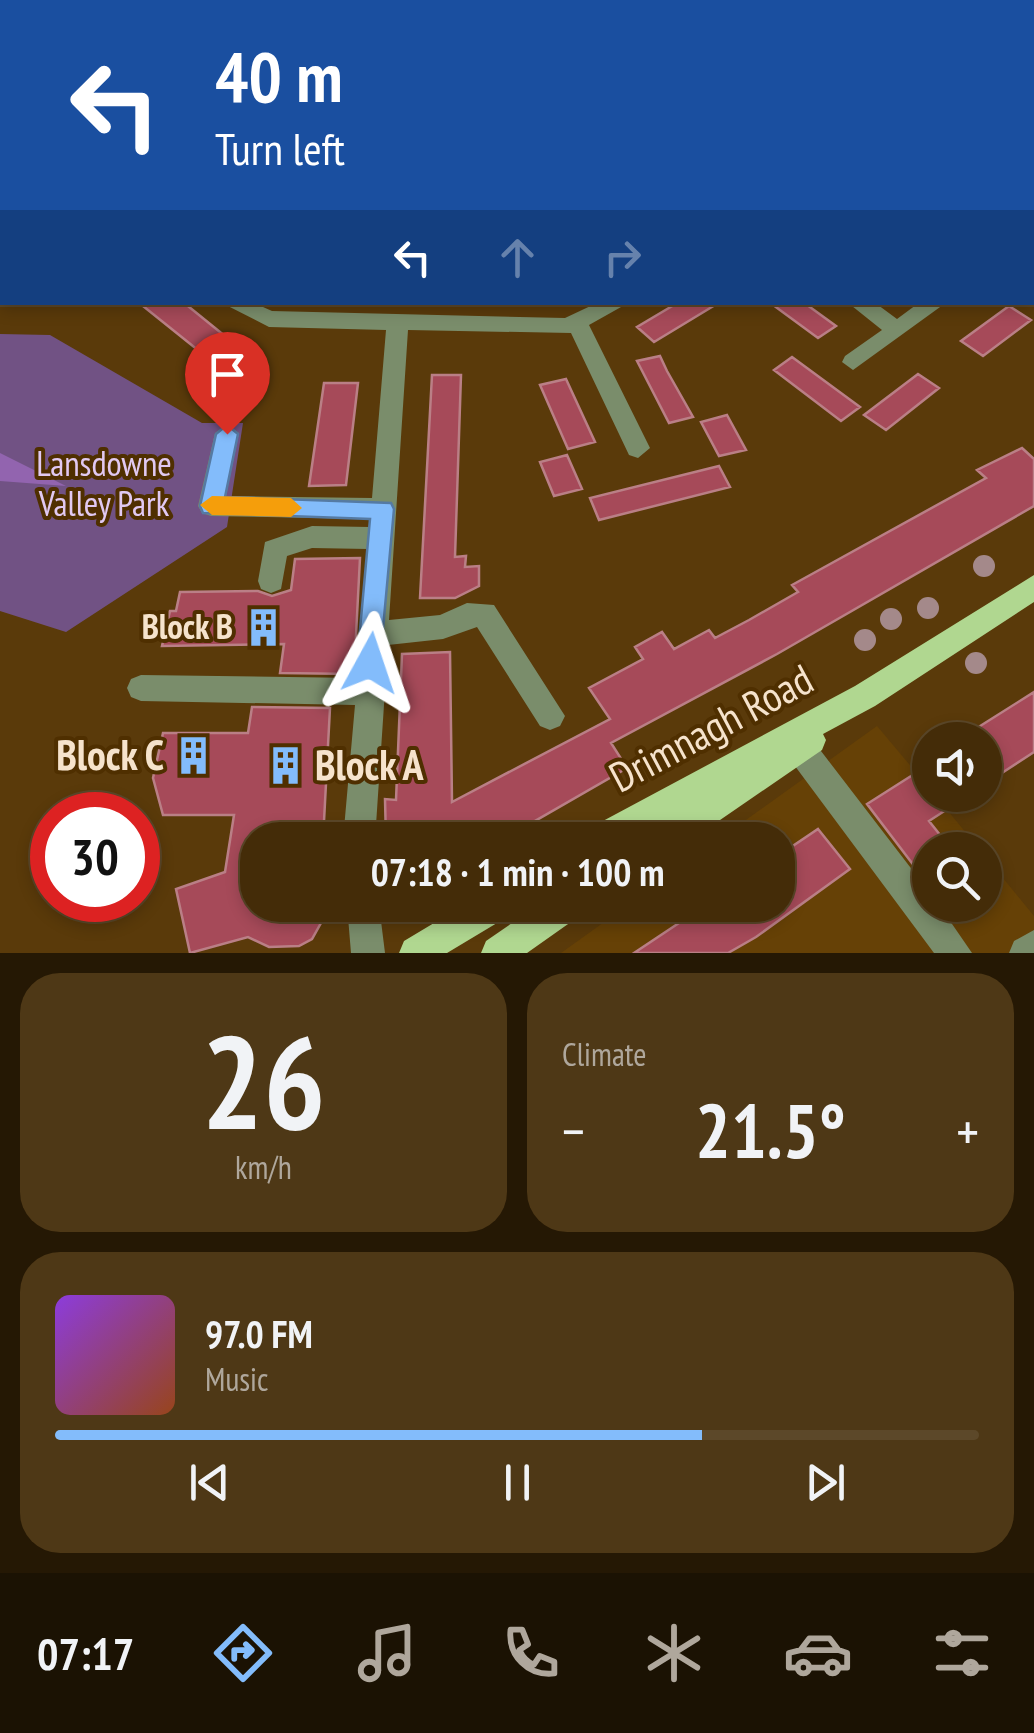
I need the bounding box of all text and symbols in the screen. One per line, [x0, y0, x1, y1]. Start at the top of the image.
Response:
text: 40 m [215, 31, 343, 121]
icon: left [50, 40, 180, 170]
text: Turn left [215, 119, 345, 177]
icon: left [385, 230, 440, 285]
icon: ahead [490, 230, 545, 285]
icon: right [595, 230, 650, 285]
pin [185, 332, 270, 435]
icon: arrive [200, 347, 255, 402]
park label: Lansdowne Valley Park [36, 440, 172, 526]
place label: Block B [142, 603, 233, 649]
building icon: Block B [242, 606, 284, 648]
position arrow [318, 611, 422, 715]
street label: Drimnagh Road [600, 651, 822, 804]
map controls [912, 722, 1002, 922]
button: sound [912, 722, 1002, 812]
place label: Block C [56, 727, 164, 782]
building icon: Block C [173, 734, 215, 776]
place label: Block A [315, 737, 425, 792]
building icon: Block A [264, 744, 306, 786]
speed limit sign: 30 [30, 792, 160, 922]
button: search [912, 832, 1002, 922]
text: 07:18 · 1 min · 100 m [371, 847, 664, 896]
text: 26 [201, 997, 326, 1165]
text: Climate [562, 1033, 646, 1075]
text: 21.5° [695, 1082, 846, 1179]
text: − [562, 1095, 585, 1166]
text: + [956, 1095, 979, 1166]
text: km/h [235, 1146, 292, 1188]
text: 97.0 FM [205, 1309, 313, 1358]
text: Music [205, 1358, 268, 1400]
icon: previous [182, 1455, 237, 1510]
icon: pause [490, 1455, 545, 1510]
icon: next [798, 1455, 853, 1510]
icon: directions [208, 1618, 278, 1688]
icon: music [352, 1618, 422, 1688]
icon: phone [496, 1618, 566, 1688]
icon: climate [639, 1618, 709, 1688]
icon: car [783, 1618, 853, 1688]
icon: filters [927, 1618, 997, 1688]
text: 07:17 [37, 1624, 134, 1682]

